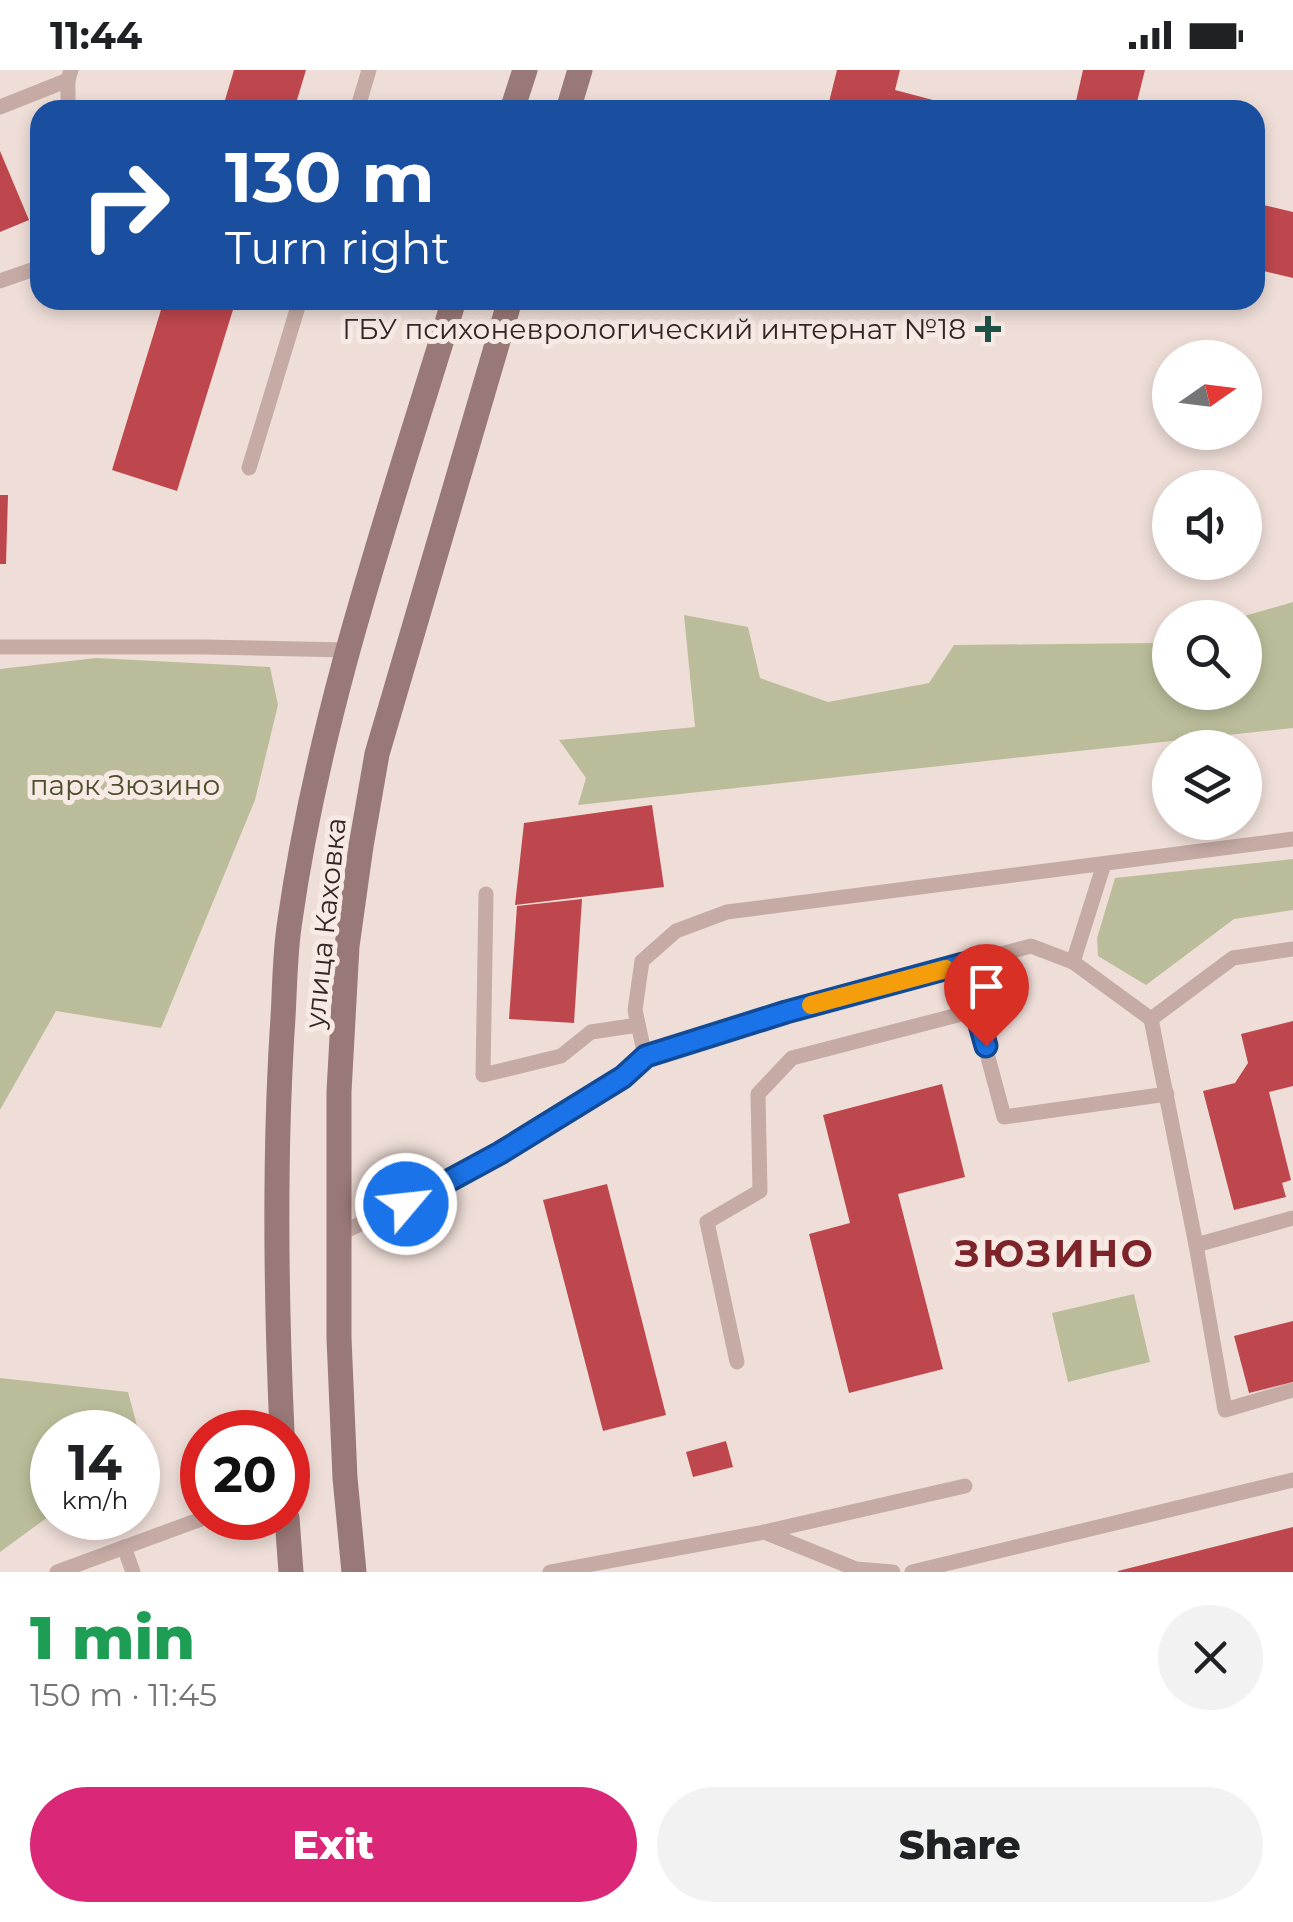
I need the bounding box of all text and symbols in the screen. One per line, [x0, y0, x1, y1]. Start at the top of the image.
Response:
text: 11:44 [50, 12, 142, 59]
text: 130 m [225, 134, 435, 220]
icon: right [60, 140, 190, 270]
text: Turn right [225, 220, 450, 275]
place label: ГБУ психоневрологический интернат №18 [342, 312, 966, 346]
marker: ГБУ психоневрологический интернат №18 [975, 316, 1001, 342]
north arrow [1152, 340, 1262, 450]
map controls [1152, 340, 1262, 840]
button: sound [1152, 470, 1262, 580]
button: search [1152, 600, 1262, 710]
button: layers [1152, 730, 1262, 840]
park label: парк Зюзино [30, 768, 220, 802]
street label: улица Каховка [297, 816, 353, 1031]
pin [944, 944, 1029, 1047]
icon: arrive [959, 959, 1014, 1014]
position arrow [354, 1152, 458, 1256]
district label: ЗЮЗИНО [954, 1230, 1155, 1277]
speed limit sign: 20 [180, 1410, 310, 1540]
text: 14 [68, 1432, 122, 1493]
text: km/h [62, 1485, 128, 1515]
text: 1 min [30, 1601, 195, 1674]
button: close [1158, 1605, 1263, 1710]
text: 150 m · 11:45 [30, 1675, 217, 1714]
button: Exit [30, 1787, 637, 1902]
button: Share [657, 1787, 1263, 1902]

